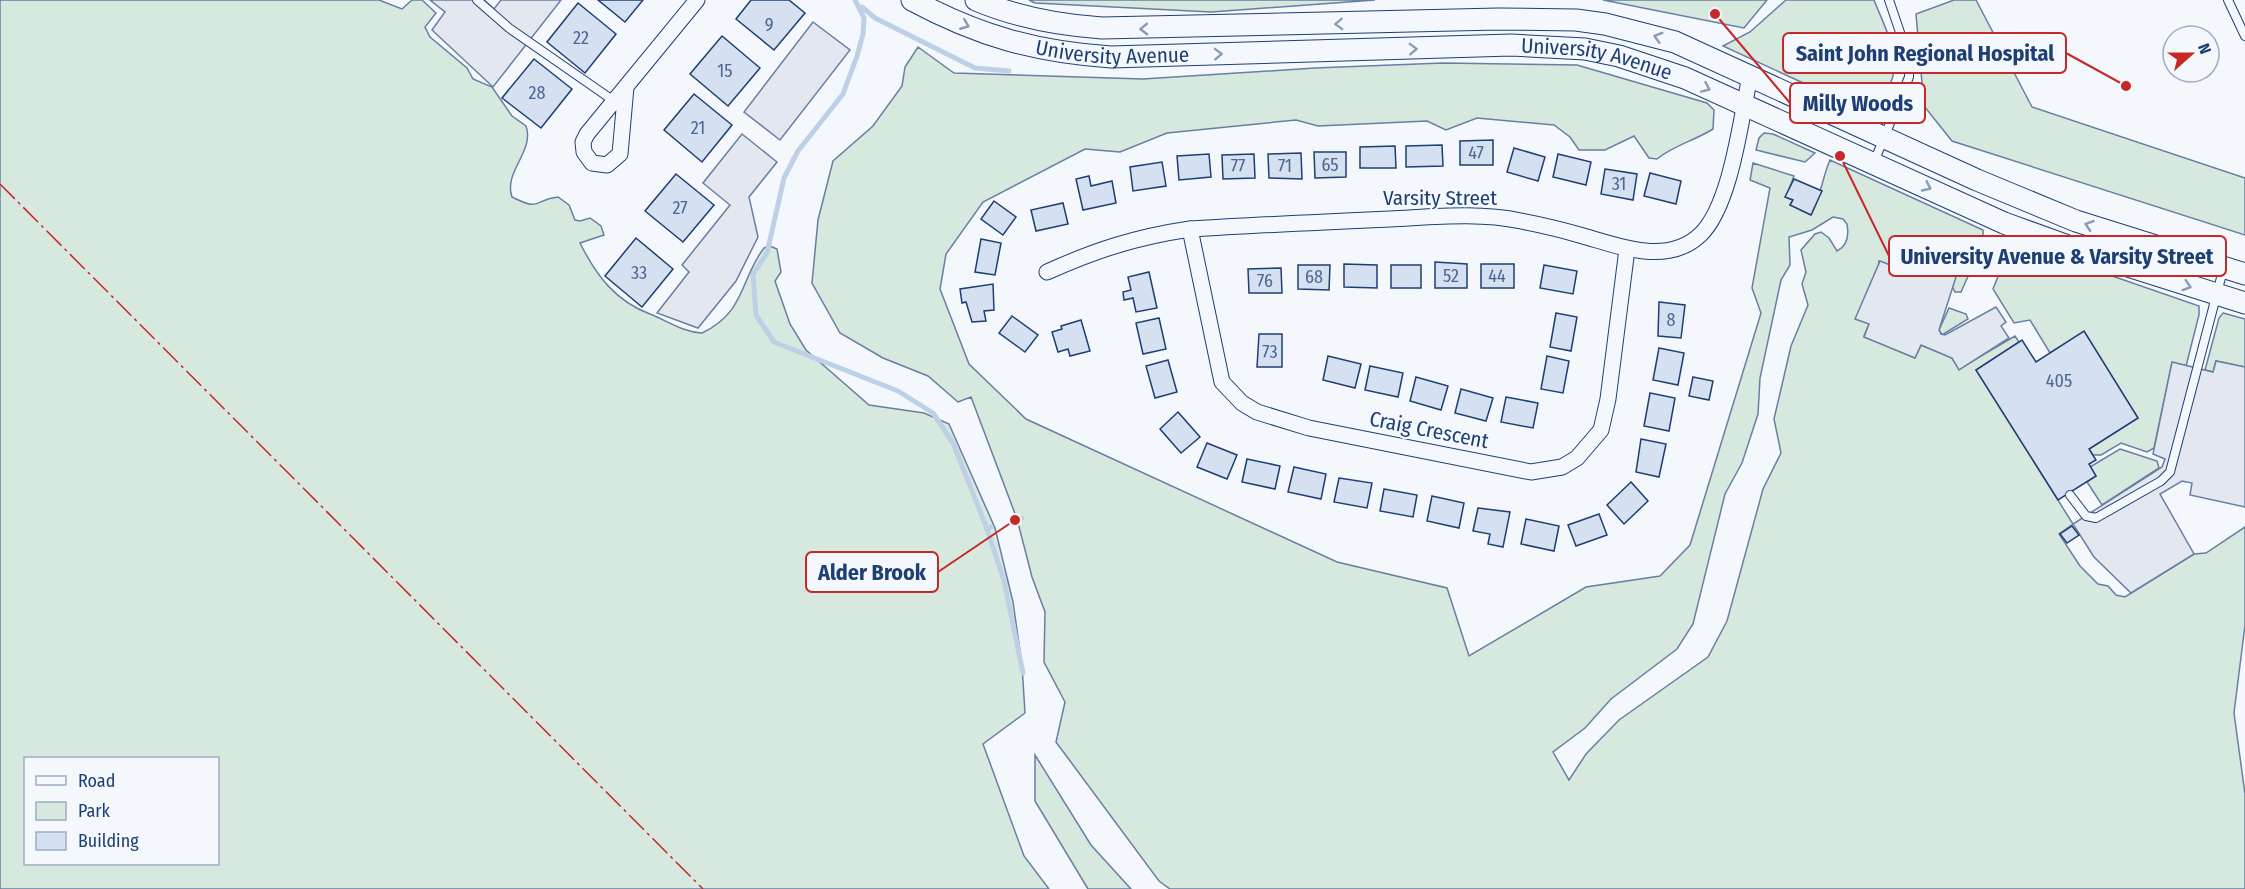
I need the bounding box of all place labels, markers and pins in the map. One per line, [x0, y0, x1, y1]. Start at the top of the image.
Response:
callout: Saint John Regional Hospital [1783, 33, 2066, 73]
callout: Milly Woods [1790, 83, 1925, 123]
callout: University Avenue & Varsity Street [1889, 236, 2226, 276]
callout: Alder Brook [806, 552, 938, 592]

